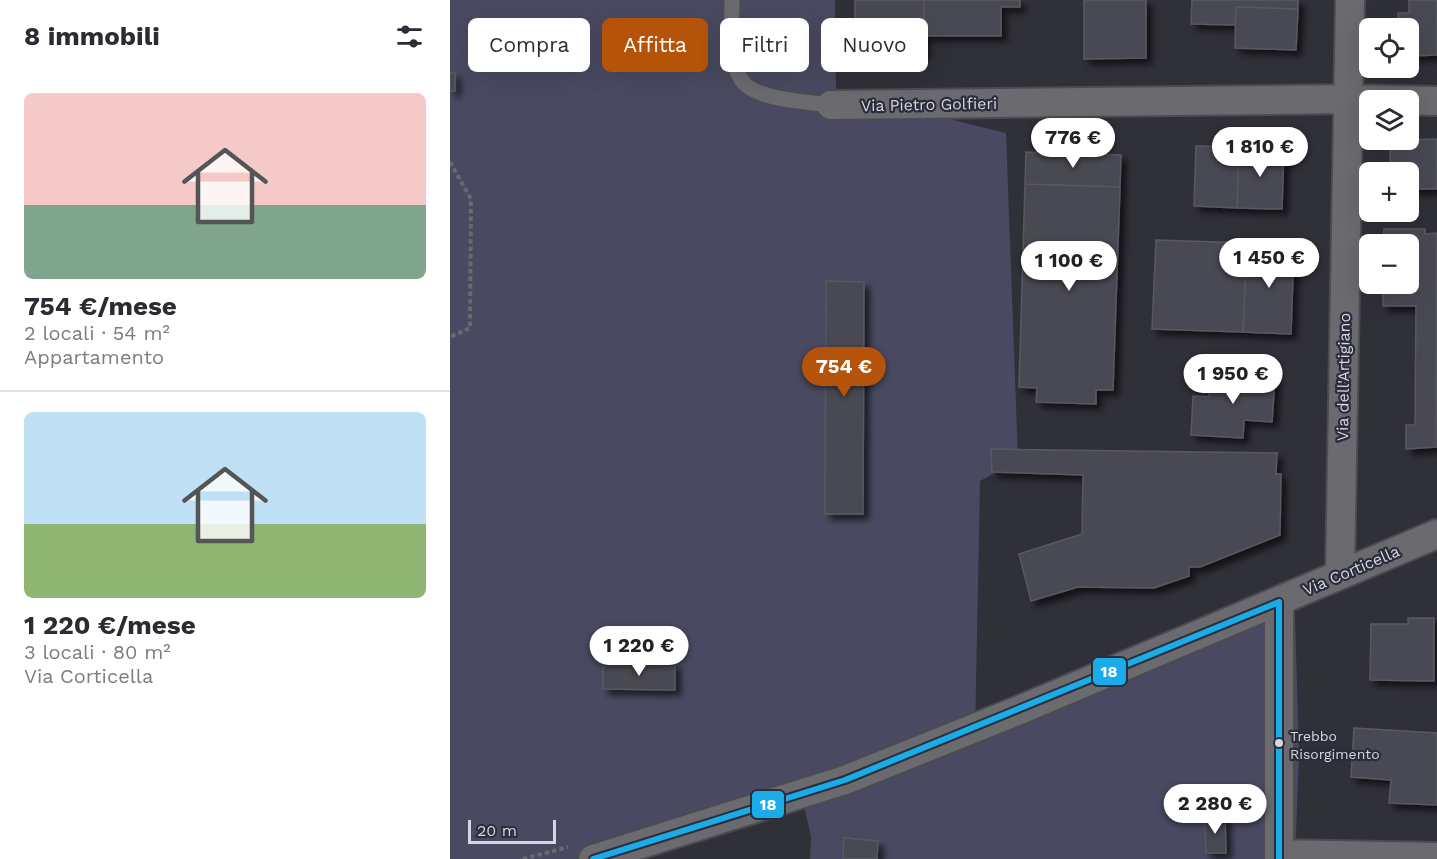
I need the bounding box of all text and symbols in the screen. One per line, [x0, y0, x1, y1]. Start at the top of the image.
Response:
chip: Compra [468, 18, 590, 72]
chip: Affitta [602, 18, 708, 72]
chip: Filtri [720, 18, 809, 72]
chip: Nuovo [821, 18, 928, 72]
map controls [1359, 18, 1419, 294]
button: locate [1359, 18, 1419, 78]
icon: filters [393, 20, 426, 53]
text: 8 immobili [24, 21, 160, 51]
button: layers [1359, 90, 1419, 150]
street label: Via Pietro Golfieri [861, 94, 997, 115]
pin: 776 € [1031, 118, 1115, 169]
text: 776 € [1045, 125, 1101, 149]
pin: 1 810 € [1205, 127, 1315, 178]
icon: home [171, 132, 279, 240]
text: 1 810 € [1226, 134, 1294, 158]
button: + [1359, 162, 1419, 222]
button: − [1359, 234, 1419, 294]
pin: 1 450 € [1214, 238, 1324, 289]
pin: 1 100 € [1014, 241, 1124, 292]
text: 1 450 € [1233, 245, 1305, 269]
text: 1 100 € [1035, 248, 1103, 272]
text: 754 €/mese [24, 291, 177, 321]
street label: Via dell'Artigiano [1333, 313, 1354, 441]
text: 2 locali · 54 m² [24, 321, 170, 345]
text: Appartamento [24, 345, 164, 369]
pin: 754 € [802, 347, 886, 398]
text: 754 € [816, 354, 872, 378]
pin: 1 950 € [1178, 354, 1288, 405]
text: 1 950 € [1198, 361, 1268, 385]
icon: home [171, 451, 279, 559]
street label: Via Corticella [1300, 542, 1403, 599]
text: 1 220 €/mese [24, 610, 196, 640]
pin: 1 220 € [584, 626, 694, 677]
text: 1 220 € [604, 633, 674, 657]
text: 3 locali · 80 m² [24, 640, 171, 664]
line badge: 18 [1092, 657, 1127, 686]
text: 18 [1101, 662, 1117, 681]
text: Via Corticella [24, 664, 153, 688]
place label: Trebbo Risorgimento [1290, 728, 1380, 762]
marker: Trebbo Risorgimento [1273, 737, 1285, 749]
pin: 2 280 € [1160, 784, 1270, 835]
line badge: 18 [751, 790, 785, 819]
text: 2 280 € [1178, 791, 1252, 815]
text: 18 [760, 795, 776, 814]
scale bar [468, 817, 556, 844]
text: 20 m [477, 821, 517, 840]

